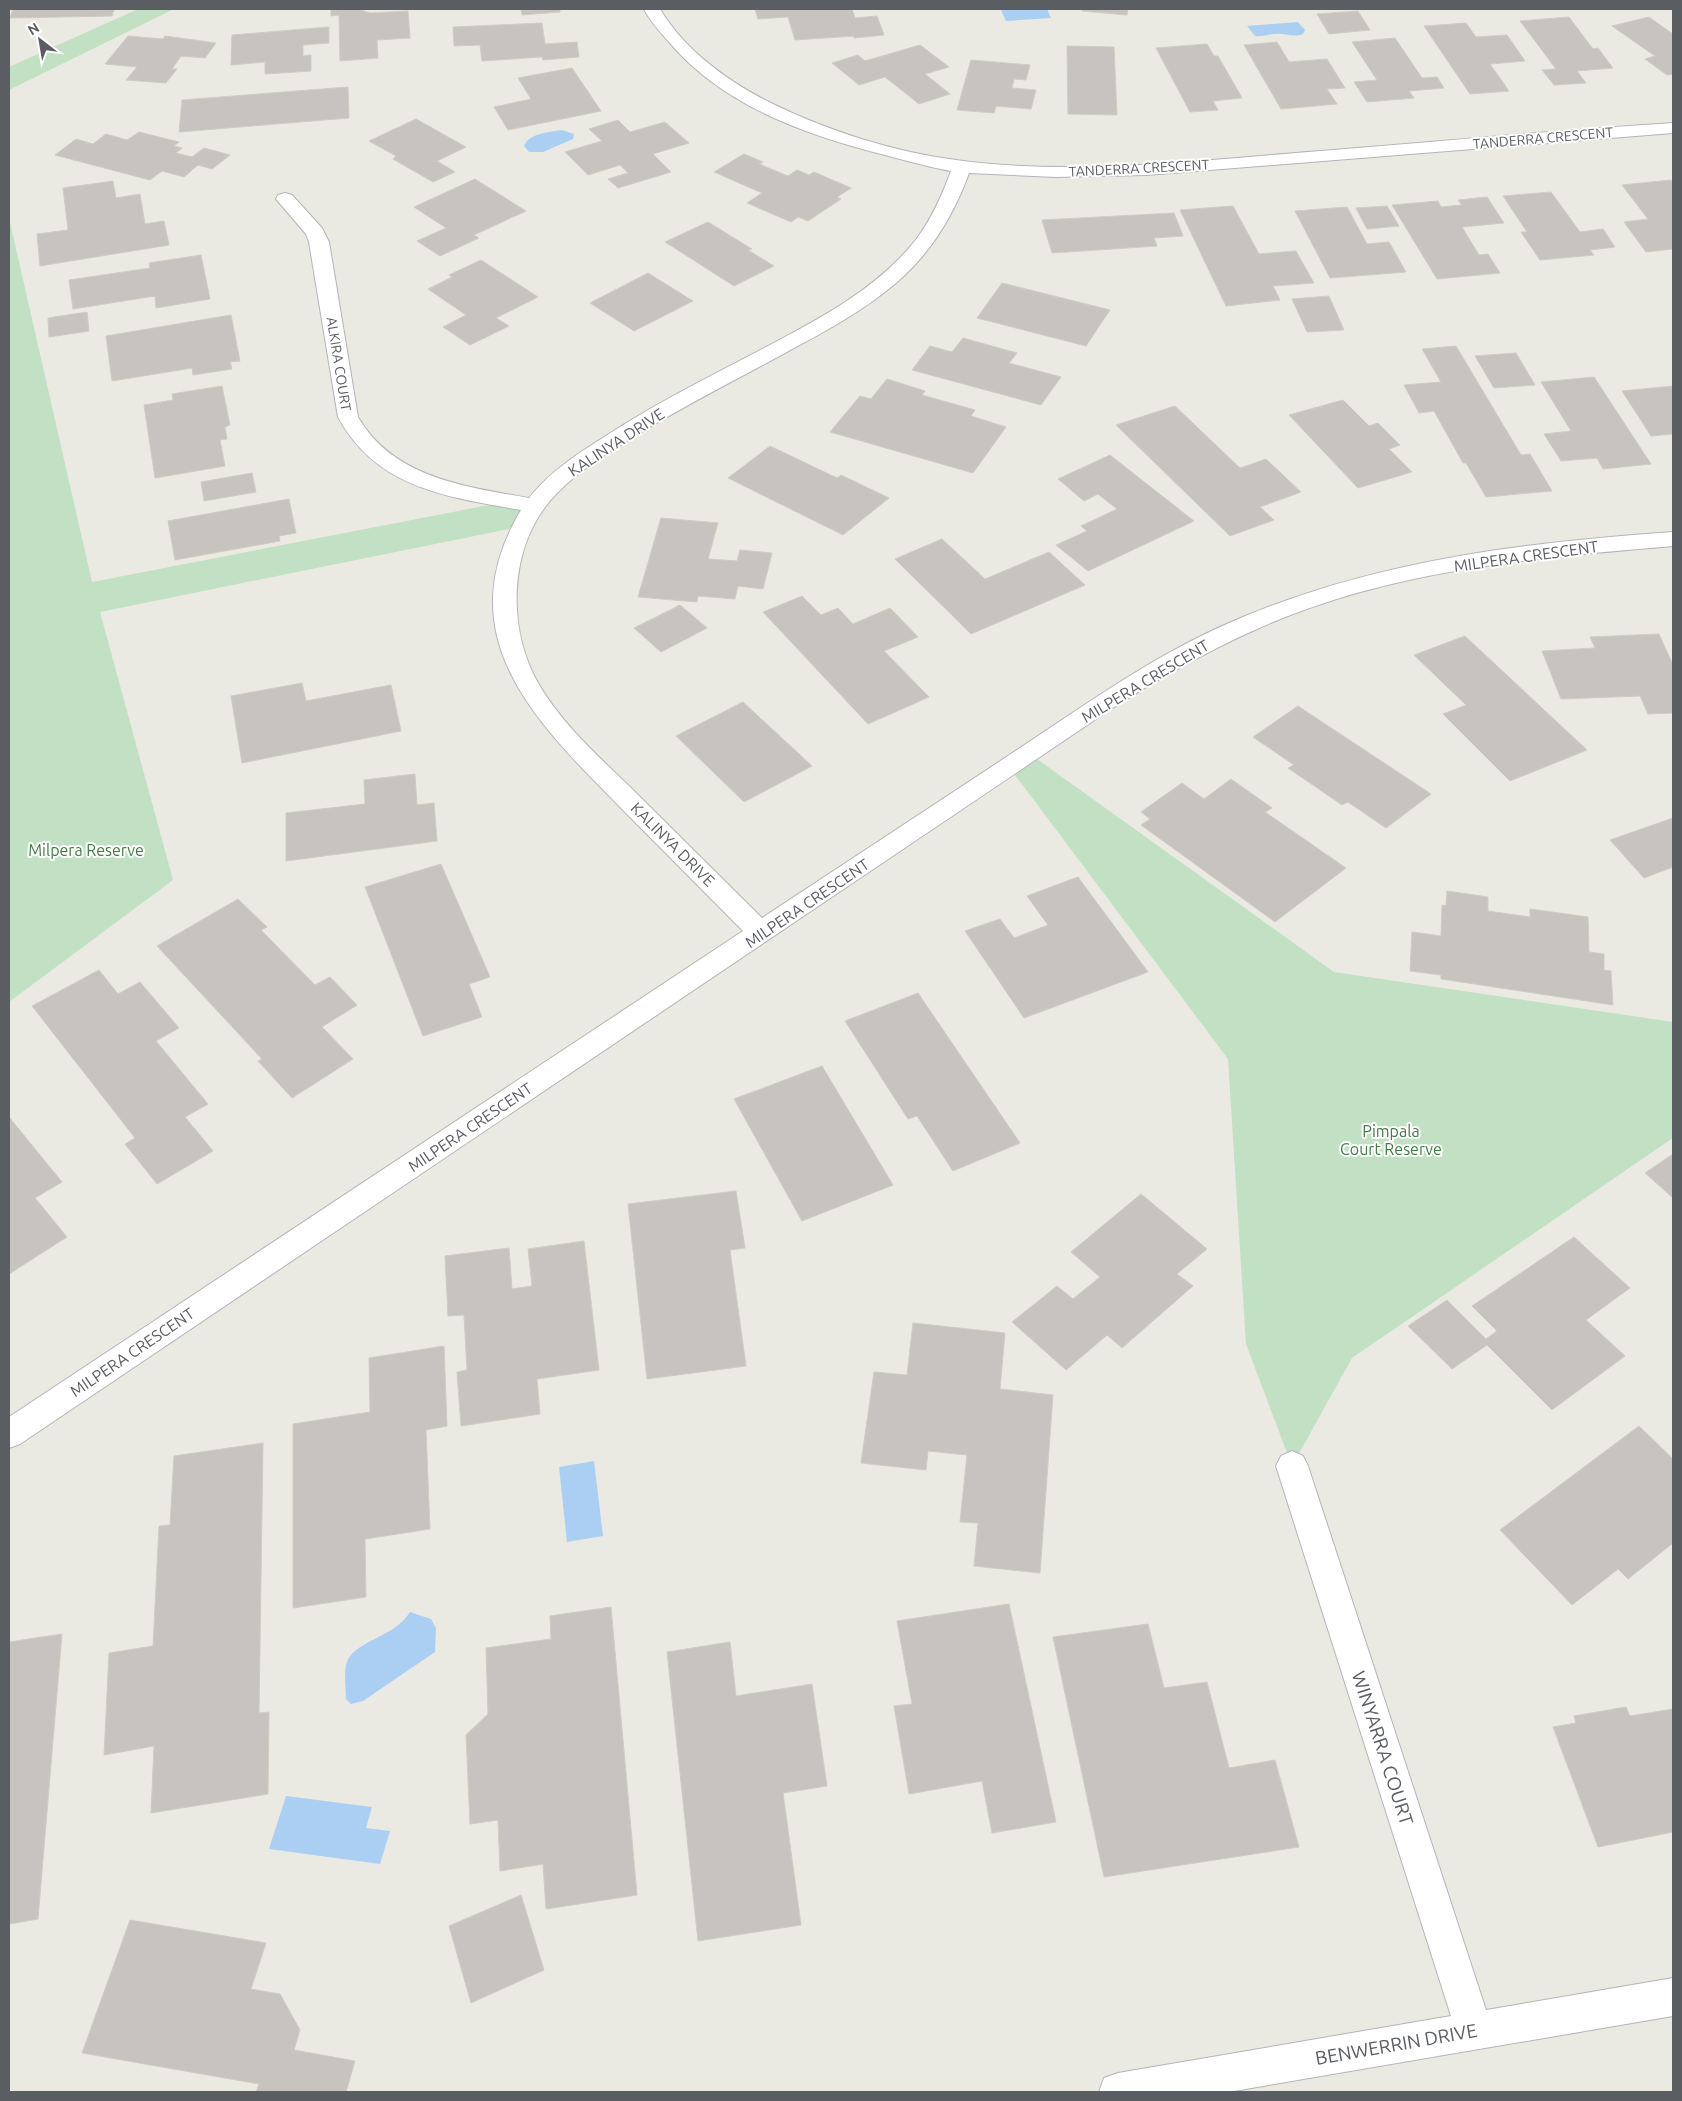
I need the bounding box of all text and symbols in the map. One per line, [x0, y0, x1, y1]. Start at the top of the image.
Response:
north arrow [15, 15, 65, 65]
text: N [25, 19, 42, 38]
street label: TANDERRA CRESCENT [1472, 124, 1614, 152]
street label: TANDERRA CRESCENT [1068, 156, 1210, 180]
street label: ALKIRA COURT [324, 316, 354, 412]
street label: KALINYA DRIVE [565, 404, 667, 480]
street label: MILPERA CRESCENT [1453, 537, 1599, 575]
street label: MILPERA CRESCENT [1078, 636, 1212, 726]
street label: KALINYA DRIVE [627, 798, 719, 890]
park label: Milpera Reserve [28, 841, 144, 859]
street label: MILPERA CRESCENT [742, 855, 872, 951]
street label: MILPERA CRESCENT [405, 1079, 535, 1175]
park label: Pimpala Court Reserve [1340, 1122, 1442, 1158]
street label: MILPERA CRESCENT [67, 1304, 197, 1400]
street label: WINYARRA COURT [1348, 1668, 1418, 1828]
street label: BENWERRIN DRIVE [1313, 2019, 1479, 2069]

